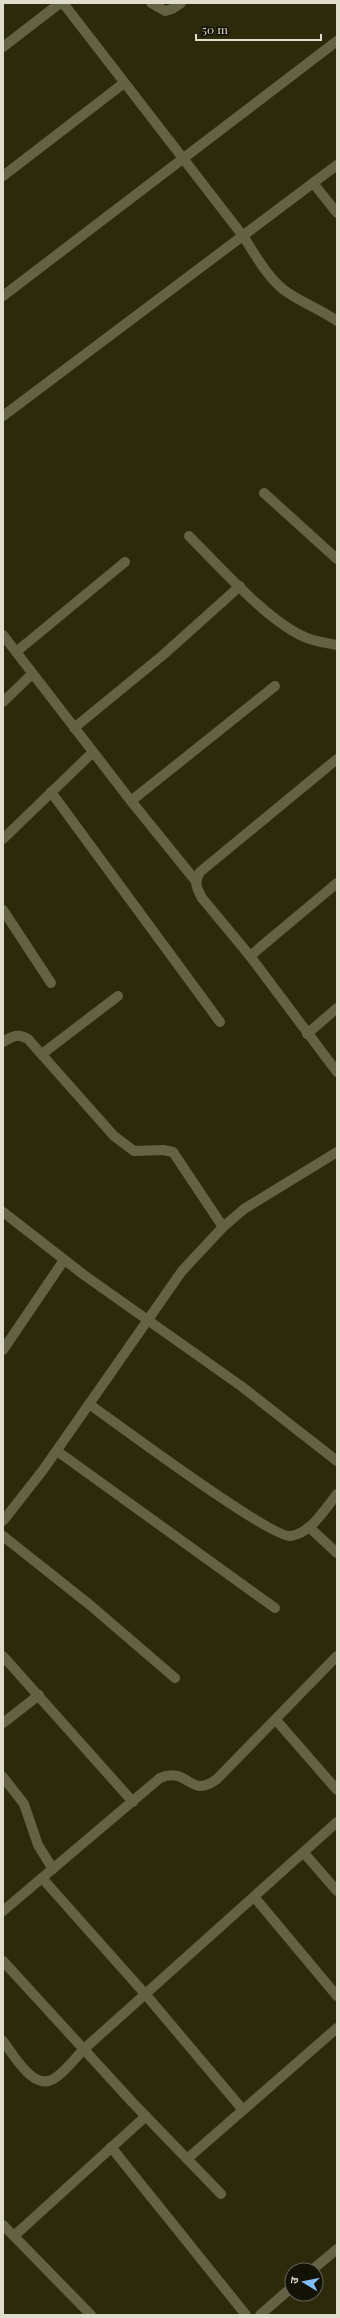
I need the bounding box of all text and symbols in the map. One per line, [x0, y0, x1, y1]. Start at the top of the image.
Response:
scale bar [196, 16, 321, 42]
text: 50 m [202, 21, 228, 37]
north arrow [284, 2262, 324, 2302]
text: उ [286, 2275, 302, 2285]

